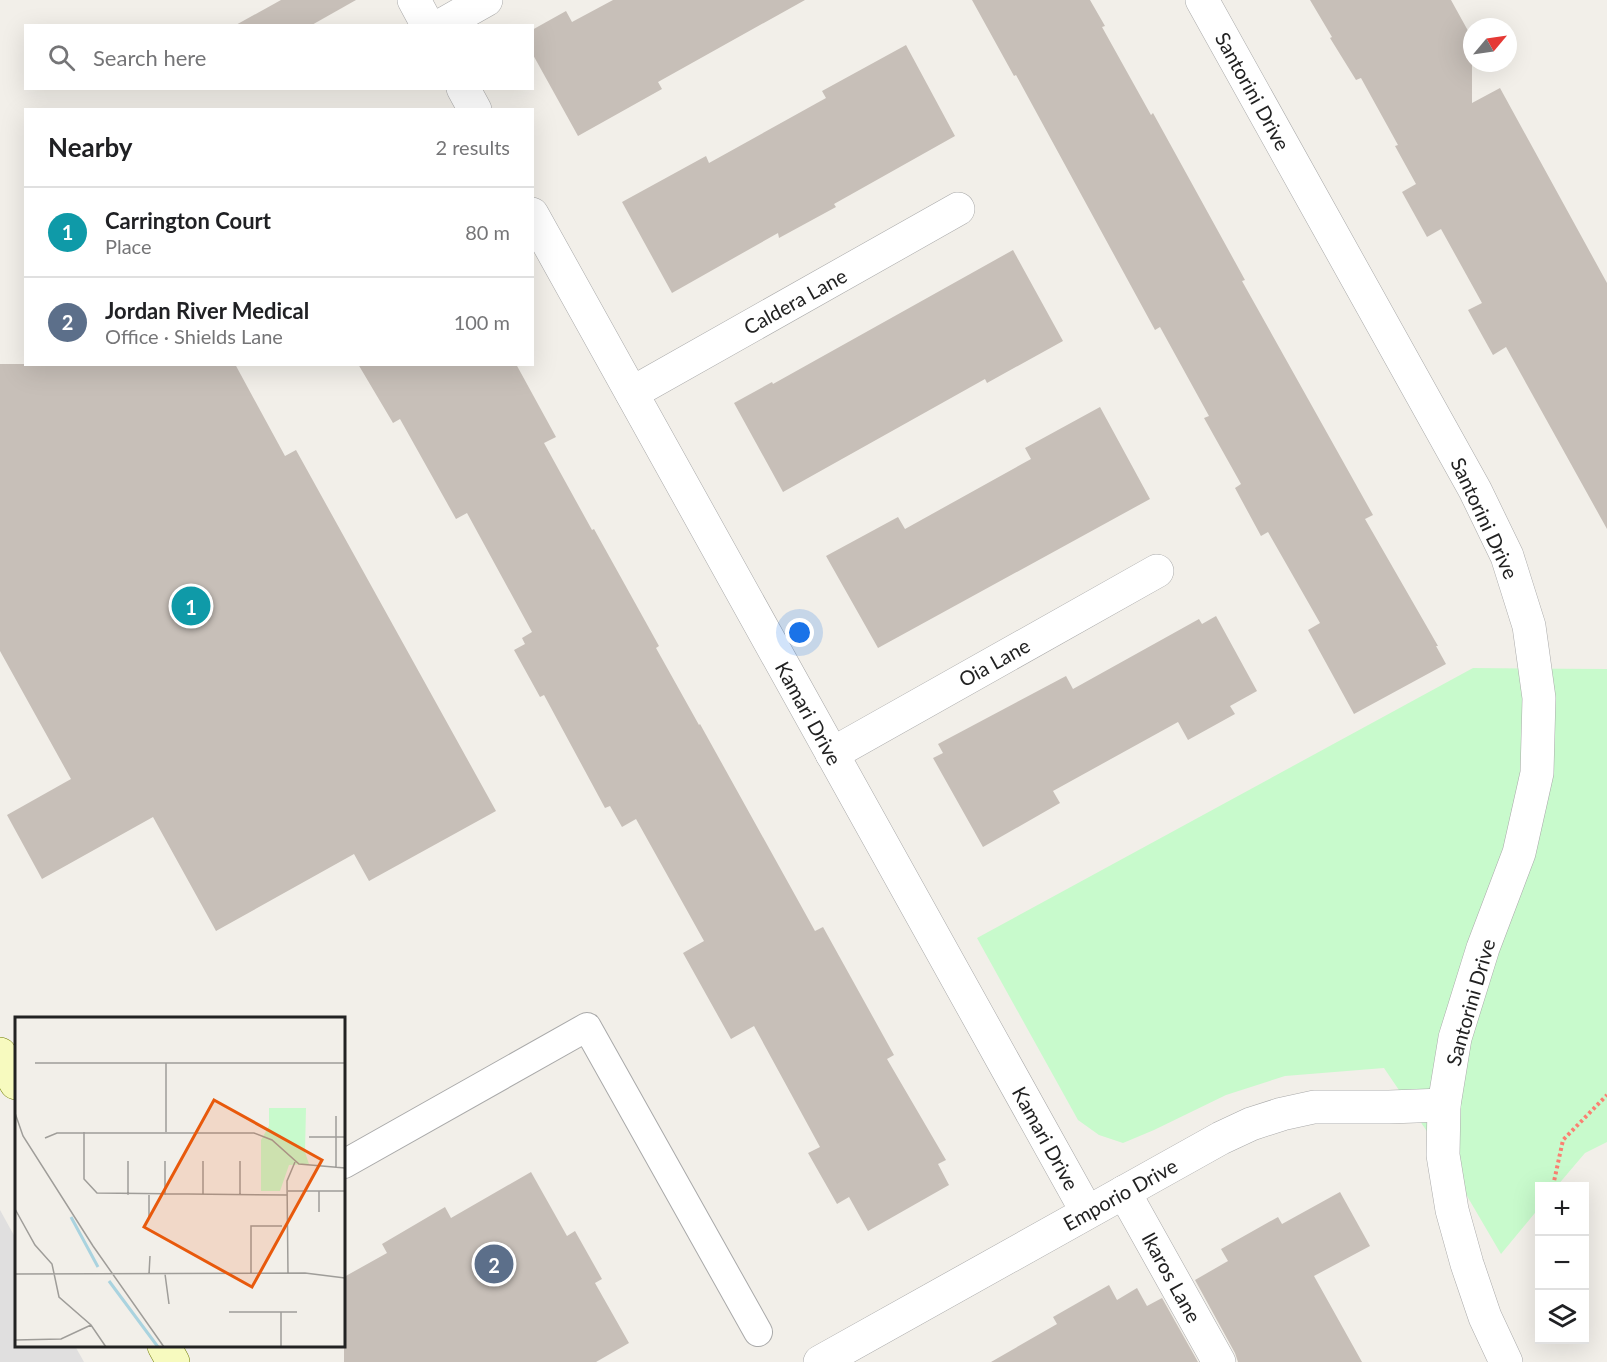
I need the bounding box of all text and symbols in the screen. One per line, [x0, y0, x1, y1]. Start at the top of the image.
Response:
north arrow [1463, 18, 1517, 72]
search box [24, 24, 534, 90]
street label: Santorini Drive [1211, 28, 1295, 154]
icon: search [45, 41, 78, 74]
text: Search here [93, 44, 206, 71]
text: Nearby [48, 131, 133, 163]
text: 2 results [435, 135, 510, 159]
text: Carrington Court [105, 207, 271, 234]
text: 1 [62, 220, 73, 244]
text: 80 m [465, 220, 510, 244]
text: Place [105, 234, 152, 258]
street label: Caldera Lane [739, 263, 851, 339]
text: Jordan River Medical [105, 297, 309, 324]
text: 2 [62, 310, 73, 334]
text: 100 m [454, 310, 510, 334]
text: Office · Shields Lane [105, 324, 283, 348]
street label: Santorini Drive [1446, 454, 1524, 582]
pin: 1 [172, 584, 210, 628]
your location [785, 618, 814, 647]
street label: Oia Lane [954, 633, 1034, 691]
street label: Kamari Drive [771, 657, 847, 769]
street label: Santorini Drive [1440, 936, 1500, 1068]
inset map [15, 1017, 345, 1347]
street label: Kamari Drive [1008, 1082, 1084, 1194]
street label: Emporio Drive [1059, 1153, 1181, 1235]
map controls [1535, 1182, 1589, 1344]
button: + [1535, 1182, 1589, 1236]
street label: Ikaros Lane [1137, 1228, 1207, 1326]
button: − [1535, 1236, 1589, 1290]
pin: 2 [474, 1242, 514, 1286]
button: layers [1535, 1290, 1589, 1344]

